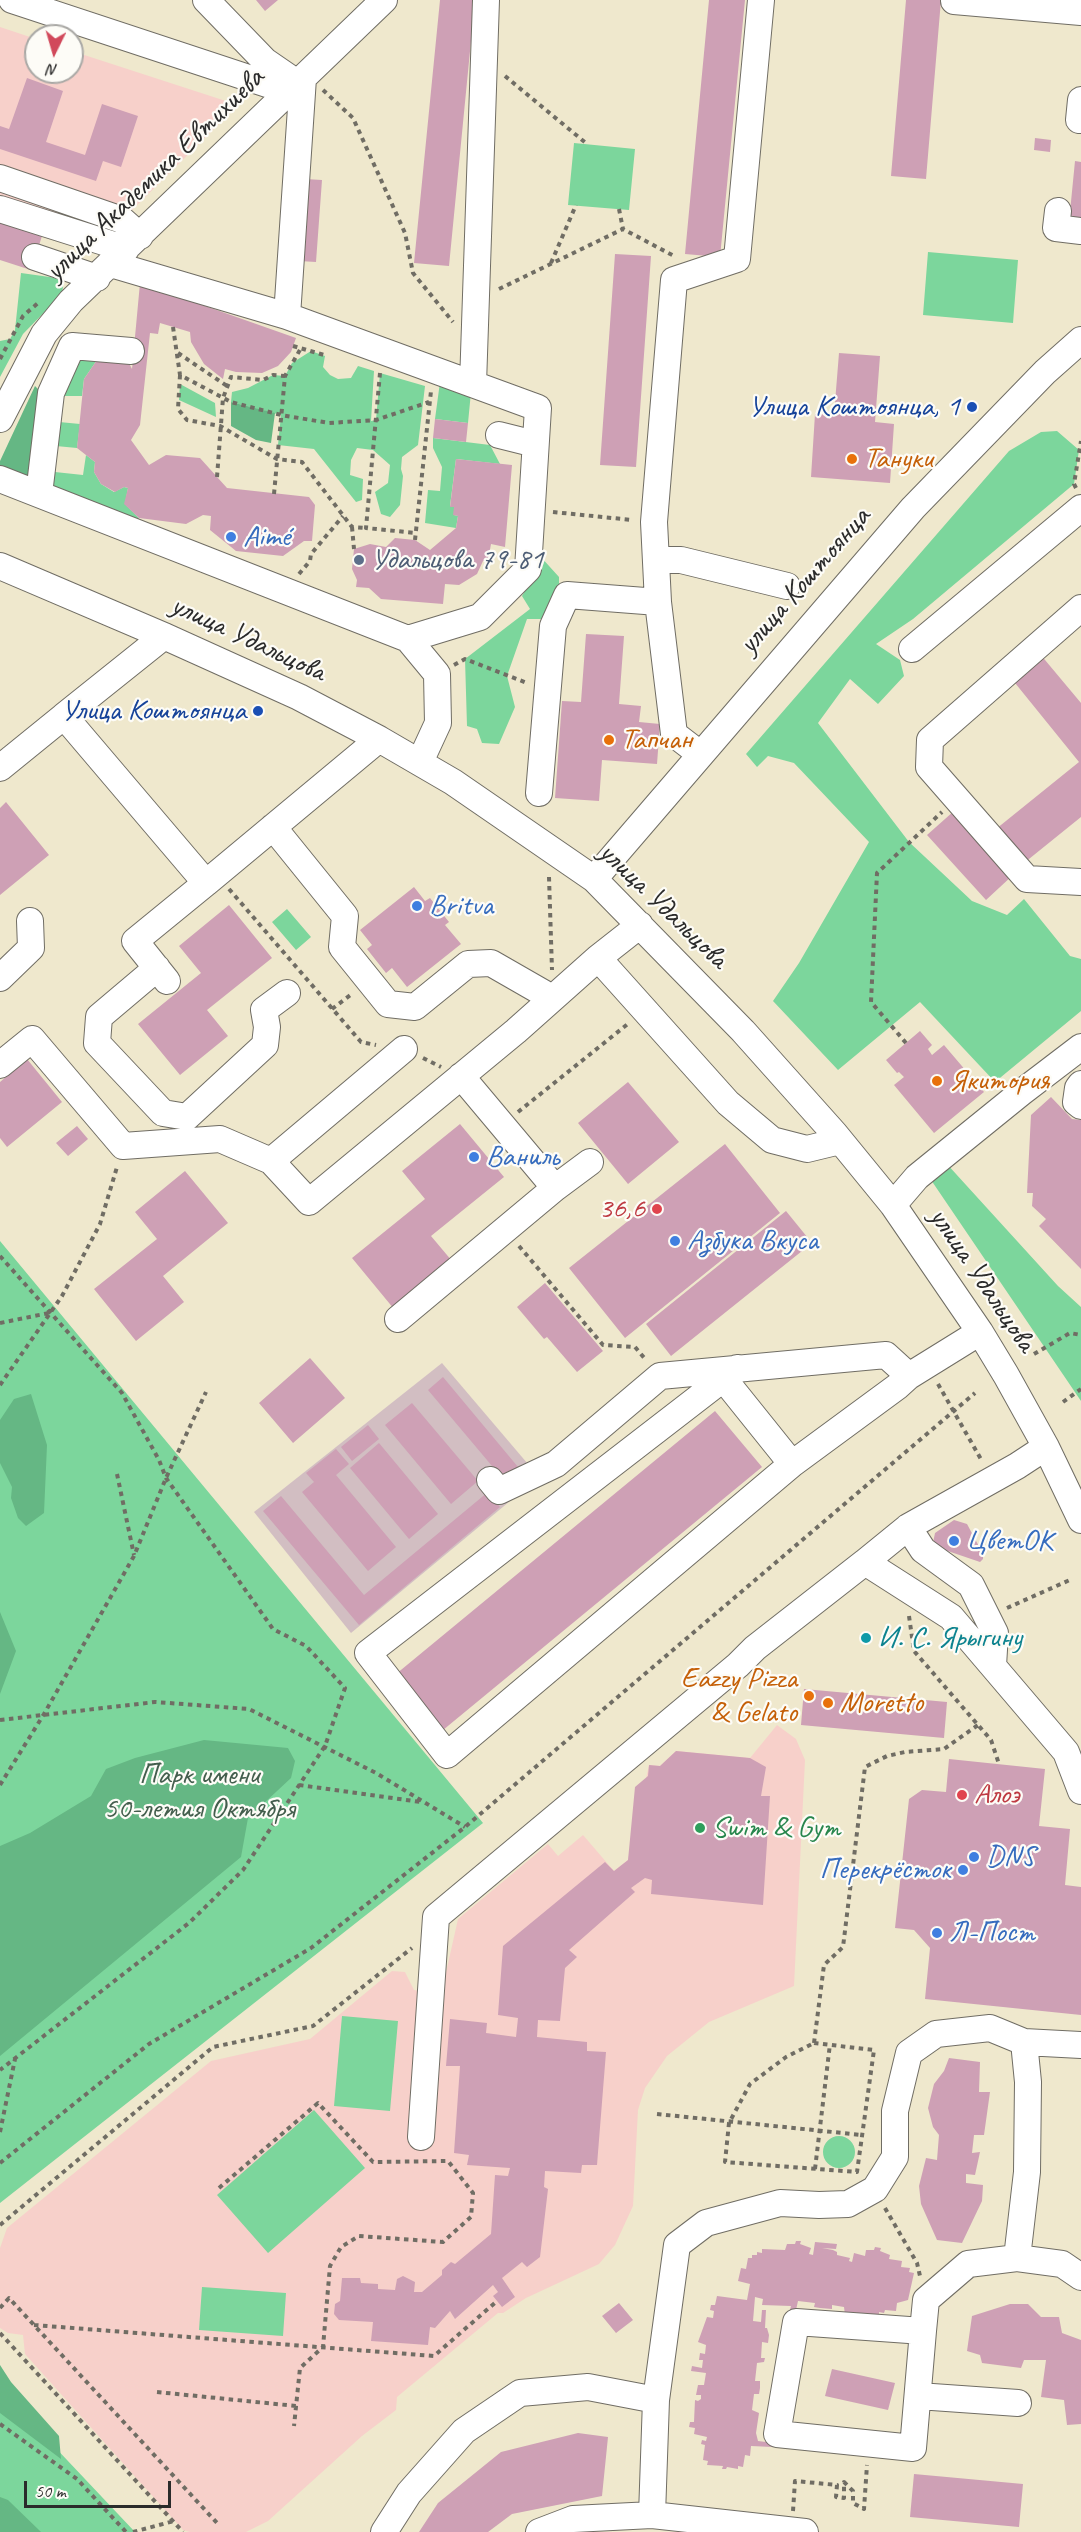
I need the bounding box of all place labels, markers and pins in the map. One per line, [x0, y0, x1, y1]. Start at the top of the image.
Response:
place label: Улица Коштоянца, 1 [748, 389, 960, 425]
marker: Улица Коштоянца, 1 [965, 400, 979, 414]
place label: Тануки [864, 441, 932, 477]
marker: Тануки [845, 452, 859, 466]
place label: Aimé [243, 519, 290, 555]
marker: Aimé [224, 530, 238, 544]
place label: Удальцова 79-81 [371, 542, 544, 578]
marker: Удальцова 79-81 [352, 553, 366, 567]
place label: Улица Коштоянца [61, 693, 246, 729]
marker: Улица Коштоянца [251, 704, 265, 718]
place label: Тапчан [621, 722, 692, 758]
marker: Тапчан [602, 733, 616, 747]
place label: Britva [429, 888, 493, 924]
marker: Britva [410, 899, 424, 913]
place label: Якитория [949, 1063, 1049, 1099]
marker: Якитория [930, 1074, 944, 1088]
place label: Ваниль [486, 1139, 559, 1175]
marker: Ваниль [467, 1150, 481, 1164]
place label: 36,6 [599, 1191, 645, 1227]
marker: 36,6 [650, 1202, 664, 1216]
place label: Азбука Вкуса [687, 1223, 818, 1259]
marker: Азбука Вкуса [668, 1234, 682, 1248]
place label: ЦветОК [966, 1523, 1052, 1559]
marker: ЦветОК [947, 1534, 961, 1548]
place label: И. С. Ярыгину [878, 1620, 1022, 1656]
marker: И. С. Ярыгину [859, 1631, 873, 1645]
place label: Eazzy Pizza & Gelato [681, 1661, 797, 1732]
place label: Moretto [840, 1685, 923, 1721]
marker: Eazzy Pizza & Gelato [802, 1689, 816, 1703]
marker: Moretto [821, 1696, 835, 1710]
place label: Алоэ [974, 1777, 1019, 1813]
marker: Алоэ [955, 1788, 969, 1802]
place label: Swim & Gym [712, 1810, 840, 1846]
marker: Swim & Gym [693, 1821, 707, 1835]
place label: DNS [986, 1839, 1035, 1875]
marker: DNS [967, 1850, 981, 1864]
place label: Перекрёсток [819, 1852, 951, 1888]
marker: Перекрёсток [956, 1863, 970, 1877]
place label: Л-Пост [949, 1915, 1035, 1951]
marker: Л-Пост [930, 1926, 944, 1940]

